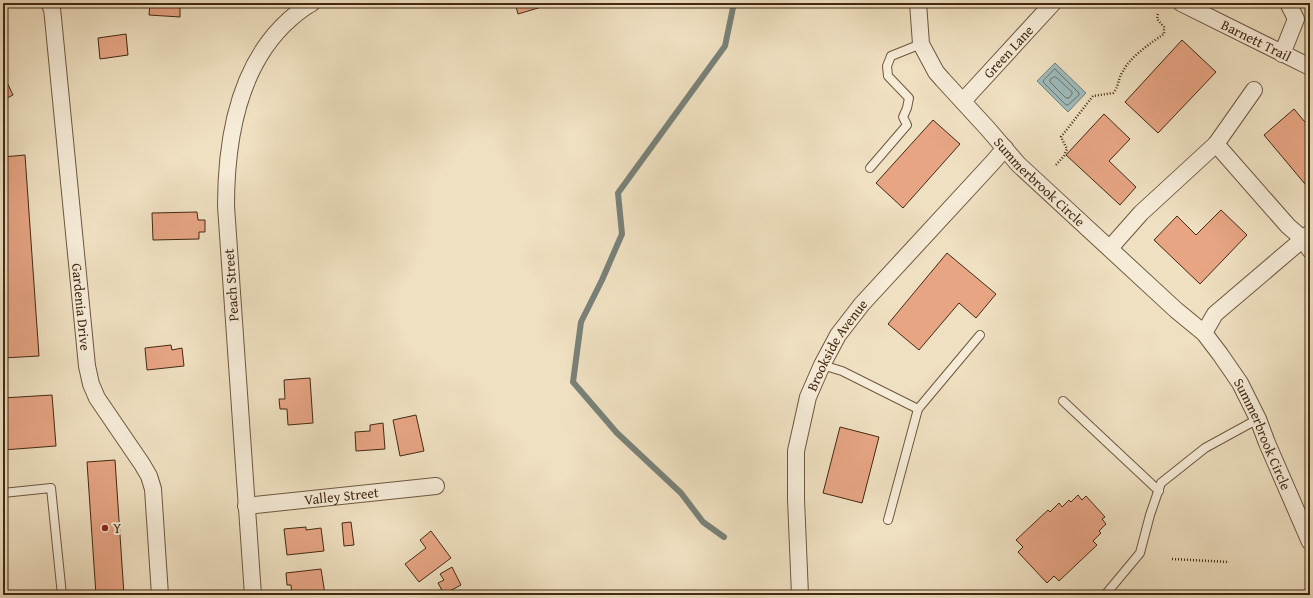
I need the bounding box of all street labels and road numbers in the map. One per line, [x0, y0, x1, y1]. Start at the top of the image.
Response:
street label: Barnett Trail [1218, 15, 1295, 66]
street label: Green Lane [979, 20, 1038, 83]
street label: Summerbrook Circle [989, 133, 1090, 231]
street label: Peach Street [218, 248, 244, 322]
street label: Gardenia Drive [67, 262, 95, 352]
street label: Brookside Avenue [802, 294, 872, 394]
street label: Summerbrook Circle [1229, 374, 1296, 494]
street label: Valley Street [303, 482, 380, 510]

